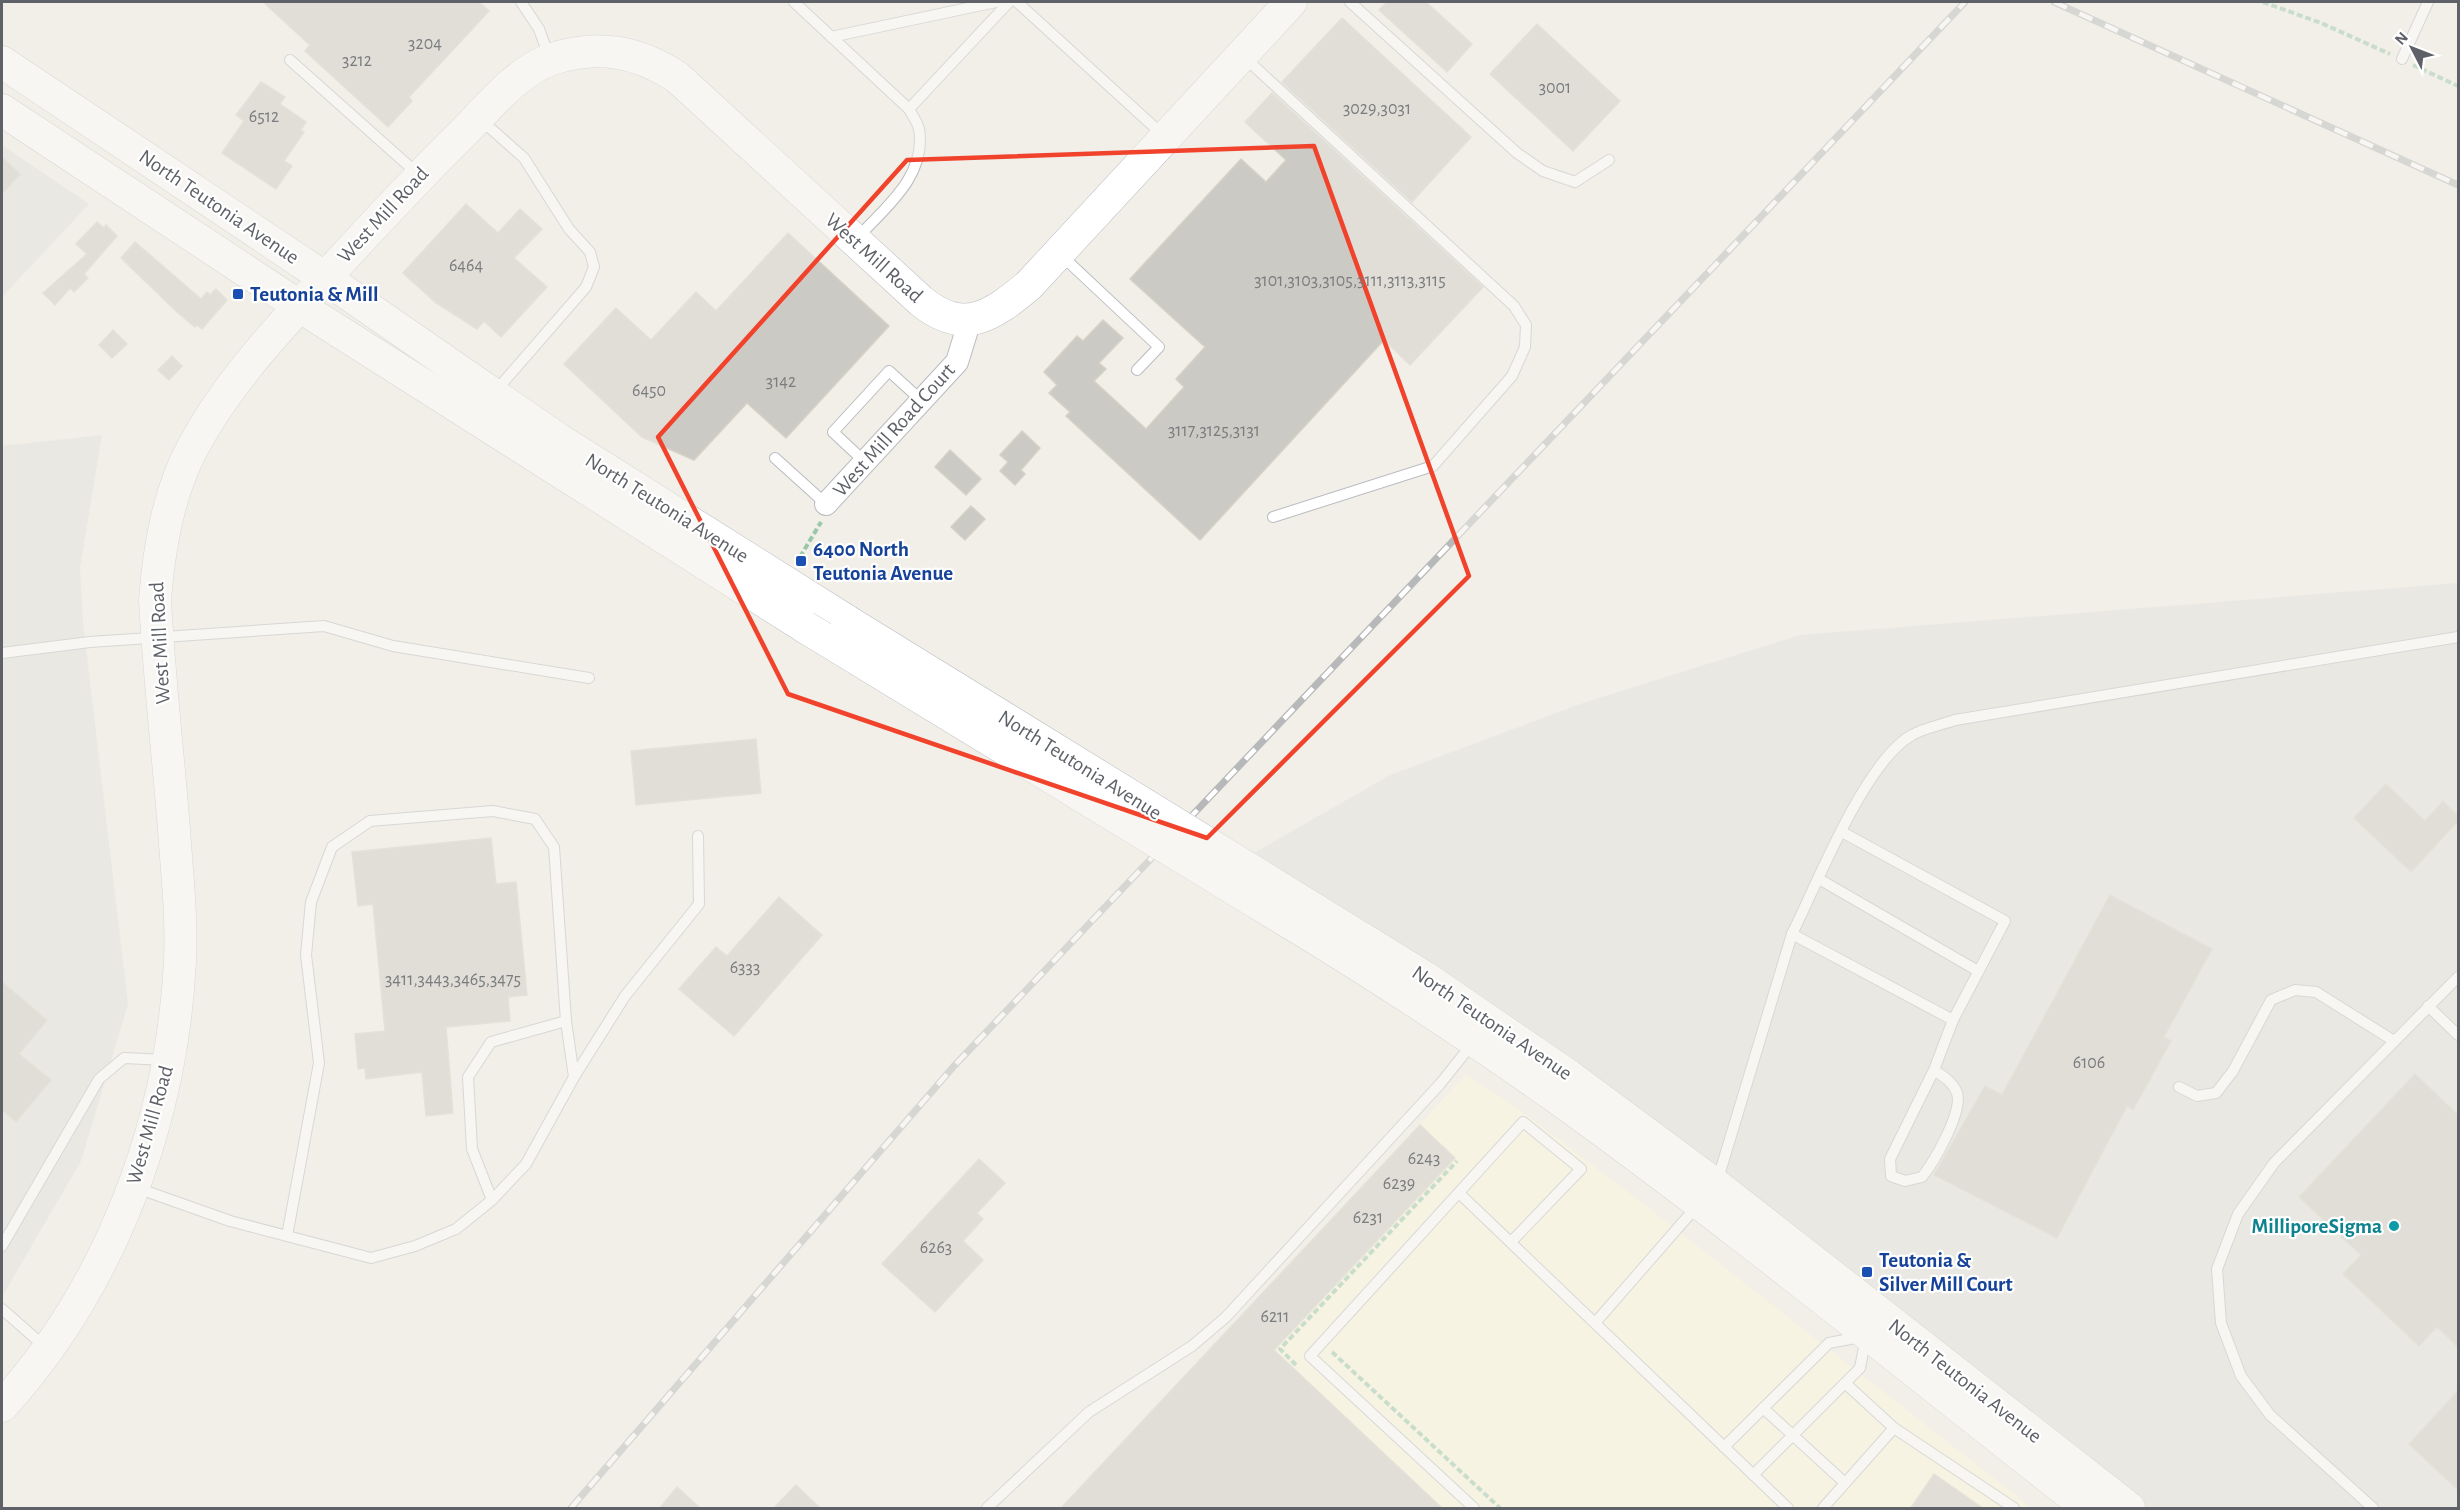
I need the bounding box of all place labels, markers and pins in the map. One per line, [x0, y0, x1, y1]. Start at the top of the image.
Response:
place label: Teutonia & Mill [250, 284, 379, 305]
marker: Teutonia & Mill [231, 287, 245, 301]
place label: 6400 North Teutonia Avenue [813, 539, 953, 584]
marker: 6400 North Teutonia Avenue [794, 554, 808, 568]
place label: MilliporeSigma [2252, 1216, 2382, 1237]
marker: MilliporeSigma [2387, 1219, 2401, 1233]
place label: Teutonia & Silver Mill Court [1879, 1250, 2013, 1295]
marker: Teutonia & Silver Mill Court [1860, 1265, 1874, 1279]

